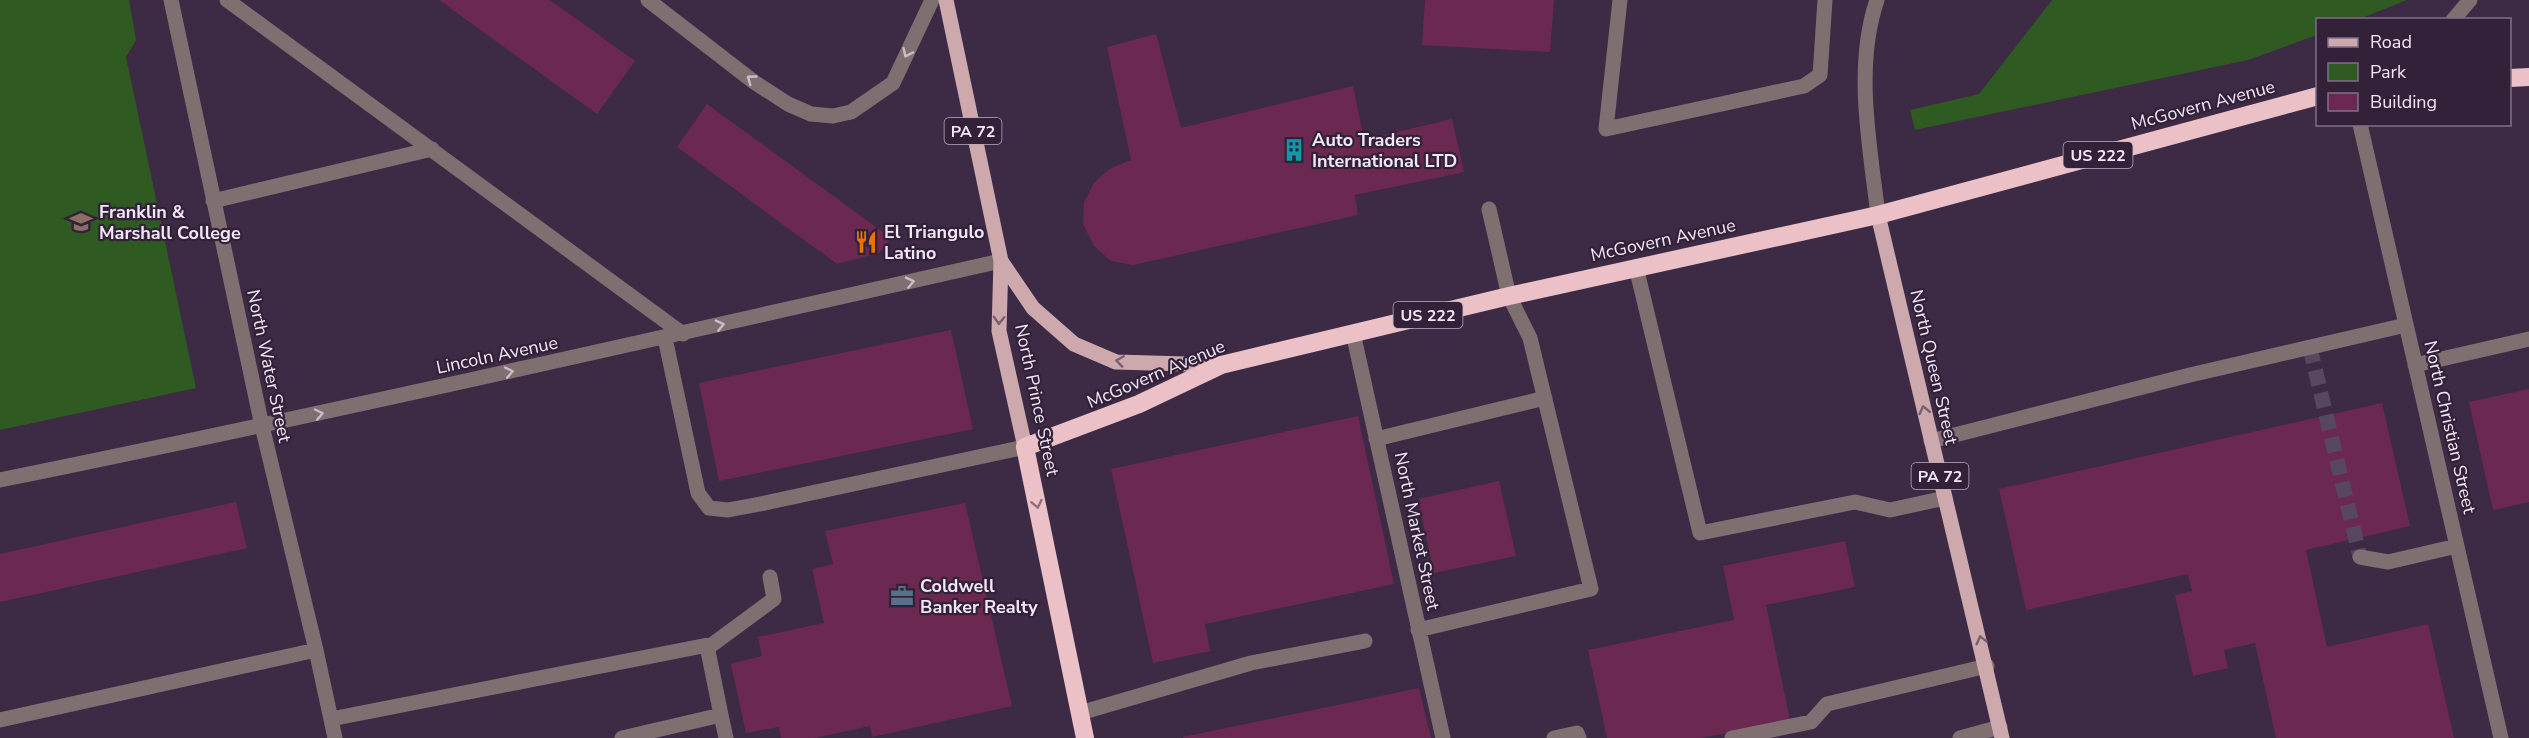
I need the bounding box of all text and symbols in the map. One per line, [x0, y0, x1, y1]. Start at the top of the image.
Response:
legend [2316, 18, 2511, 126]
text: Road [2370, 30, 2412, 54]
one-way arrow [903, 46, 915, 57]
text: Park [2370, 60, 2407, 84]
street label: McGovern Avenue [2128, 74, 2278, 136]
one-way arrow [746, 75, 757, 86]
text: Building [2370, 90, 2437, 114]
road number: PA 72 [944, 118, 1002, 144]
place label: Auto Traders International LTD [1312, 128, 1457, 173]
building icon: Auto Traders International LTD [1281, 137, 1307, 163]
road number: US 222 [2064, 142, 2132, 168]
place label: Franklin & Marshall College [99, 200, 241, 245]
school or university icon: Franklin & Marshall College [68, 209, 94, 235]
street label: McGovern Avenue [1588, 213, 1738, 267]
place label: El Triangulo Latino [884, 220, 984, 265]
restaurant icon: El Triangulo Latino [853, 229, 879, 255]
one-way arrow [905, 276, 915, 289]
street label: North Water Street [241, 287, 297, 445]
street label: North Queen Street [1904, 287, 1964, 448]
road number: US 222 [1394, 302, 1462, 328]
one-way arrow [993, 315, 1005, 324]
one-way arrow [715, 320, 725, 333]
street label: North Prince Street [1009, 322, 1065, 479]
street label: Lincoln Avenue [434, 330, 560, 380]
street label: McGovern Avenue [1083, 334, 1229, 414]
street label: North Christian Street [2418, 338, 2482, 517]
one-way arrow [1116, 356, 1125, 368]
one-way arrow [504, 366, 514, 379]
one-way arrow [1919, 405, 1932, 415]
one-way arrow [313, 408, 323, 421]
street label: North Market Street [1389, 450, 1446, 613]
road number: PA 72 [1912, 463, 1968, 489]
one-way arrow [1030, 499, 1043, 509]
place label: Coldwell Banker Realty [920, 574, 1038, 619]
office icon: Coldwell Banker Realty [889, 583, 915, 609]
one-way arrow [1975, 635, 1988, 645]

